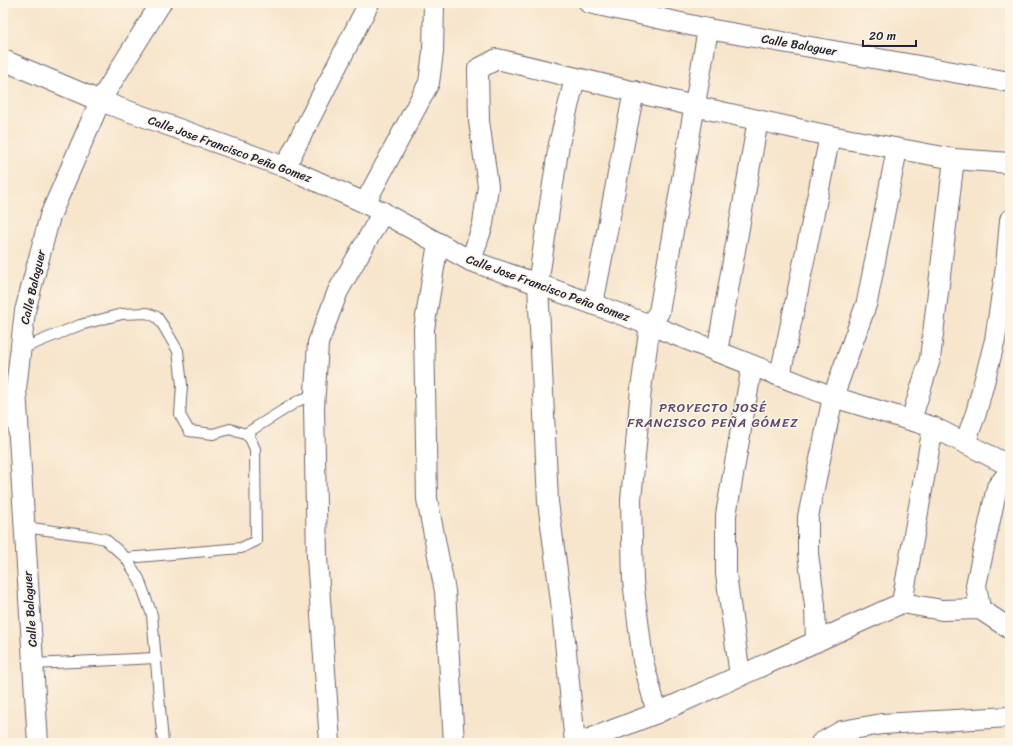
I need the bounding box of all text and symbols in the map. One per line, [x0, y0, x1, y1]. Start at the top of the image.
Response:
scale bar [863, 22, 916, 48]
text: 20 m [869, 25, 896, 47]
street label: Calle Balaguer [760, 28, 839, 63]
street label: Calle Jose Francisco Peña Gomez [145, 109, 315, 189]
street label: Calle Balaguer [14, 246, 53, 327]
street label: Calle Jose Francisco Peña Gomez [463, 248, 633, 328]
district label: PROYECTO JOSÉ FRANCISCO PEÑA GÓMEZ [627, 396, 799, 434]
street label: Calle Balaguer [16, 569, 44, 648]

